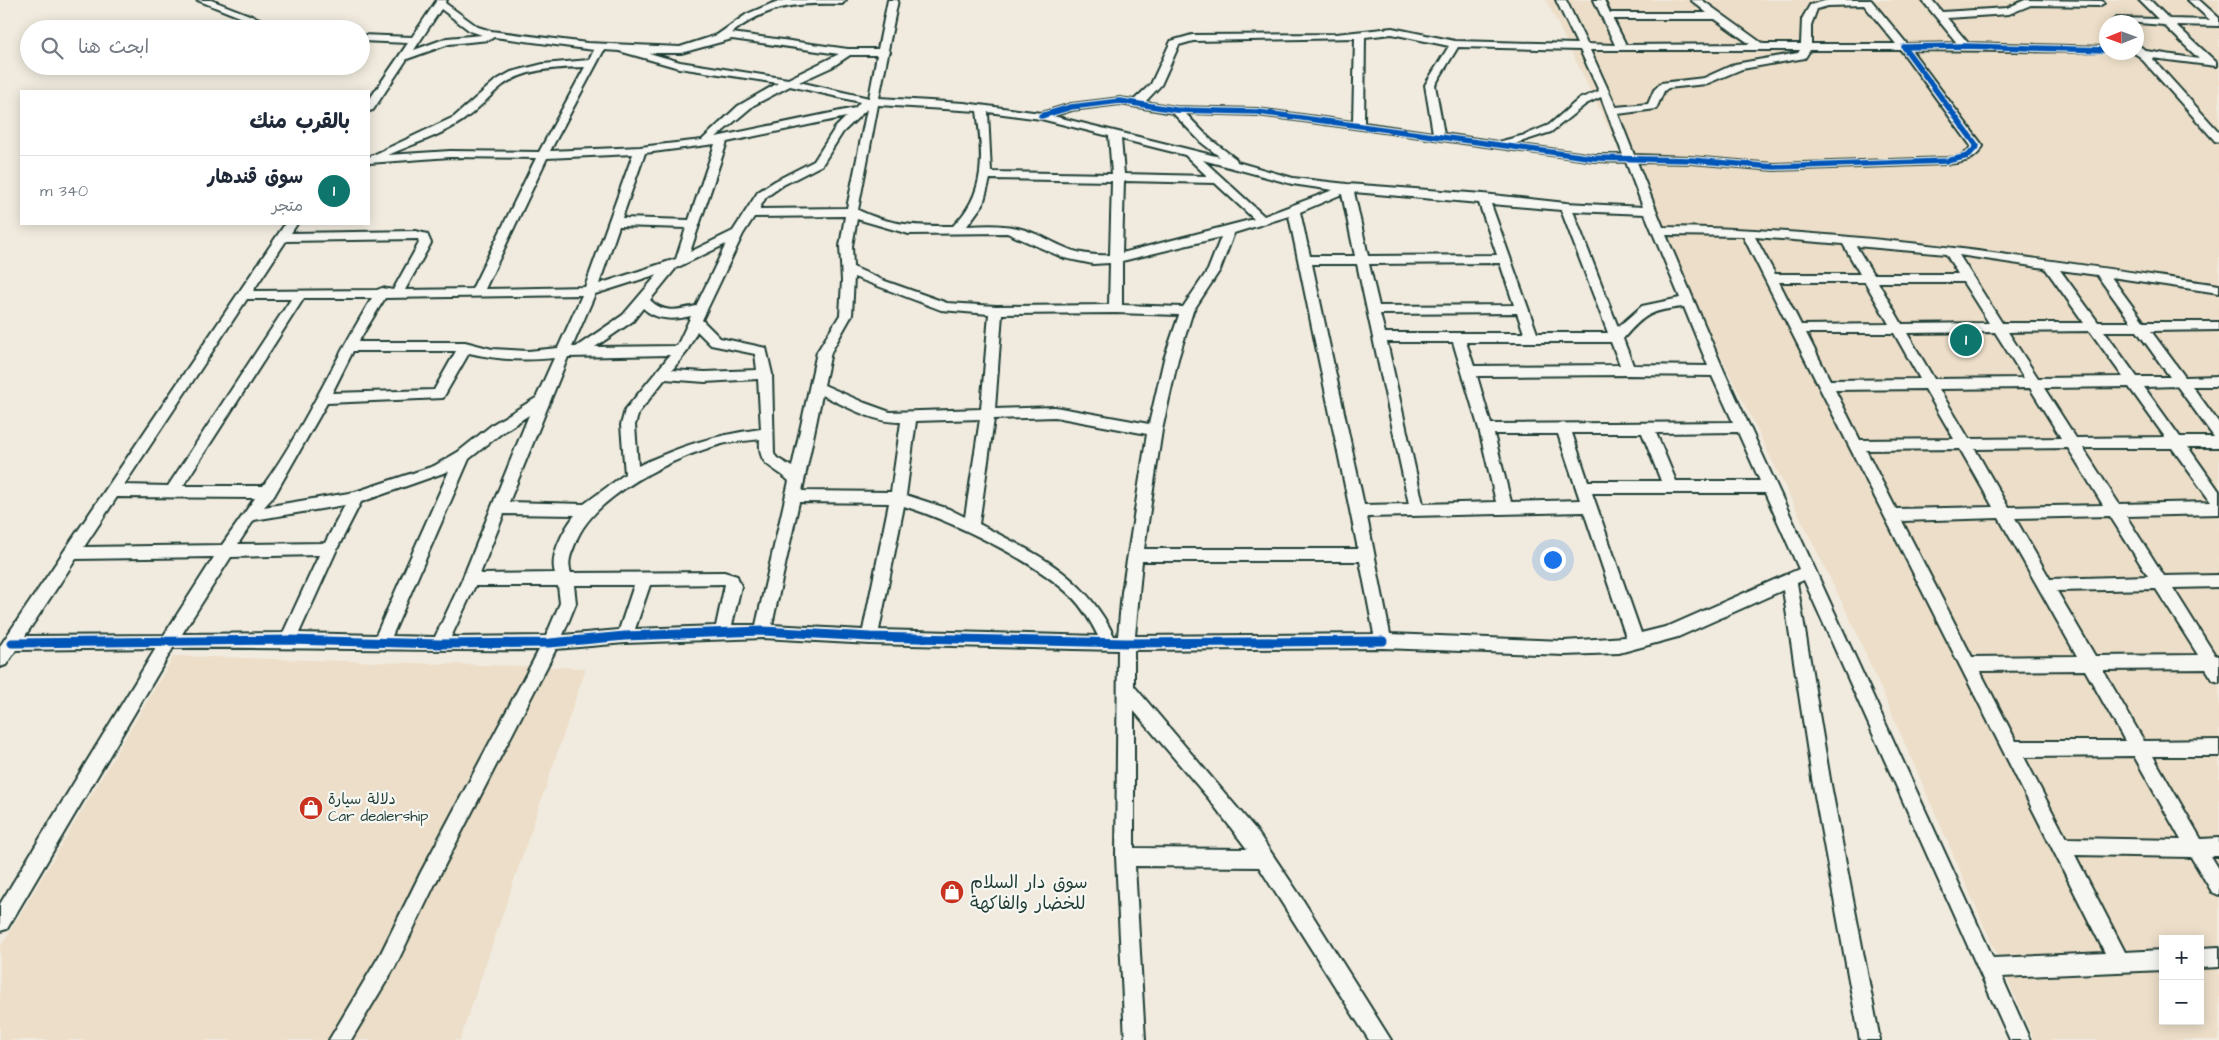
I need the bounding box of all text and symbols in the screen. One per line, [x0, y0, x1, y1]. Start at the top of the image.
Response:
north arrow [2099, 15, 2144, 60]
search box [20, 20, 370, 75]
icon: search [38, 34, 66, 62]
text: ابحث هنا [78, 34, 149, 61]
text: بالقرب منك [249, 107, 350, 136]
text: سوق قندهار [207, 164, 303, 191]
text: 340 m [40, 180, 88, 202]
text: 1 [333, 180, 335, 202]
text: متجر [272, 195, 303, 217]
pin: 1 [1950, 321, 1982, 359]
your location [1540, 547, 1566, 573]
place label: دلالة سيارة Car dealership [328, 789, 428, 827]
shop icon: دلالة سيارة Car dealership [298, 795, 324, 821]
place label: سوق دار السلام للخضار والفاكهة [970, 870, 1088, 916]
shop icon: سوق دار السلام للخضار والفاكهة [939, 879, 965, 905]
map controls [2159, 935, 2204, 1025]
button: + [2159, 935, 2204, 980]
button: − [2159, 980, 2204, 1025]

